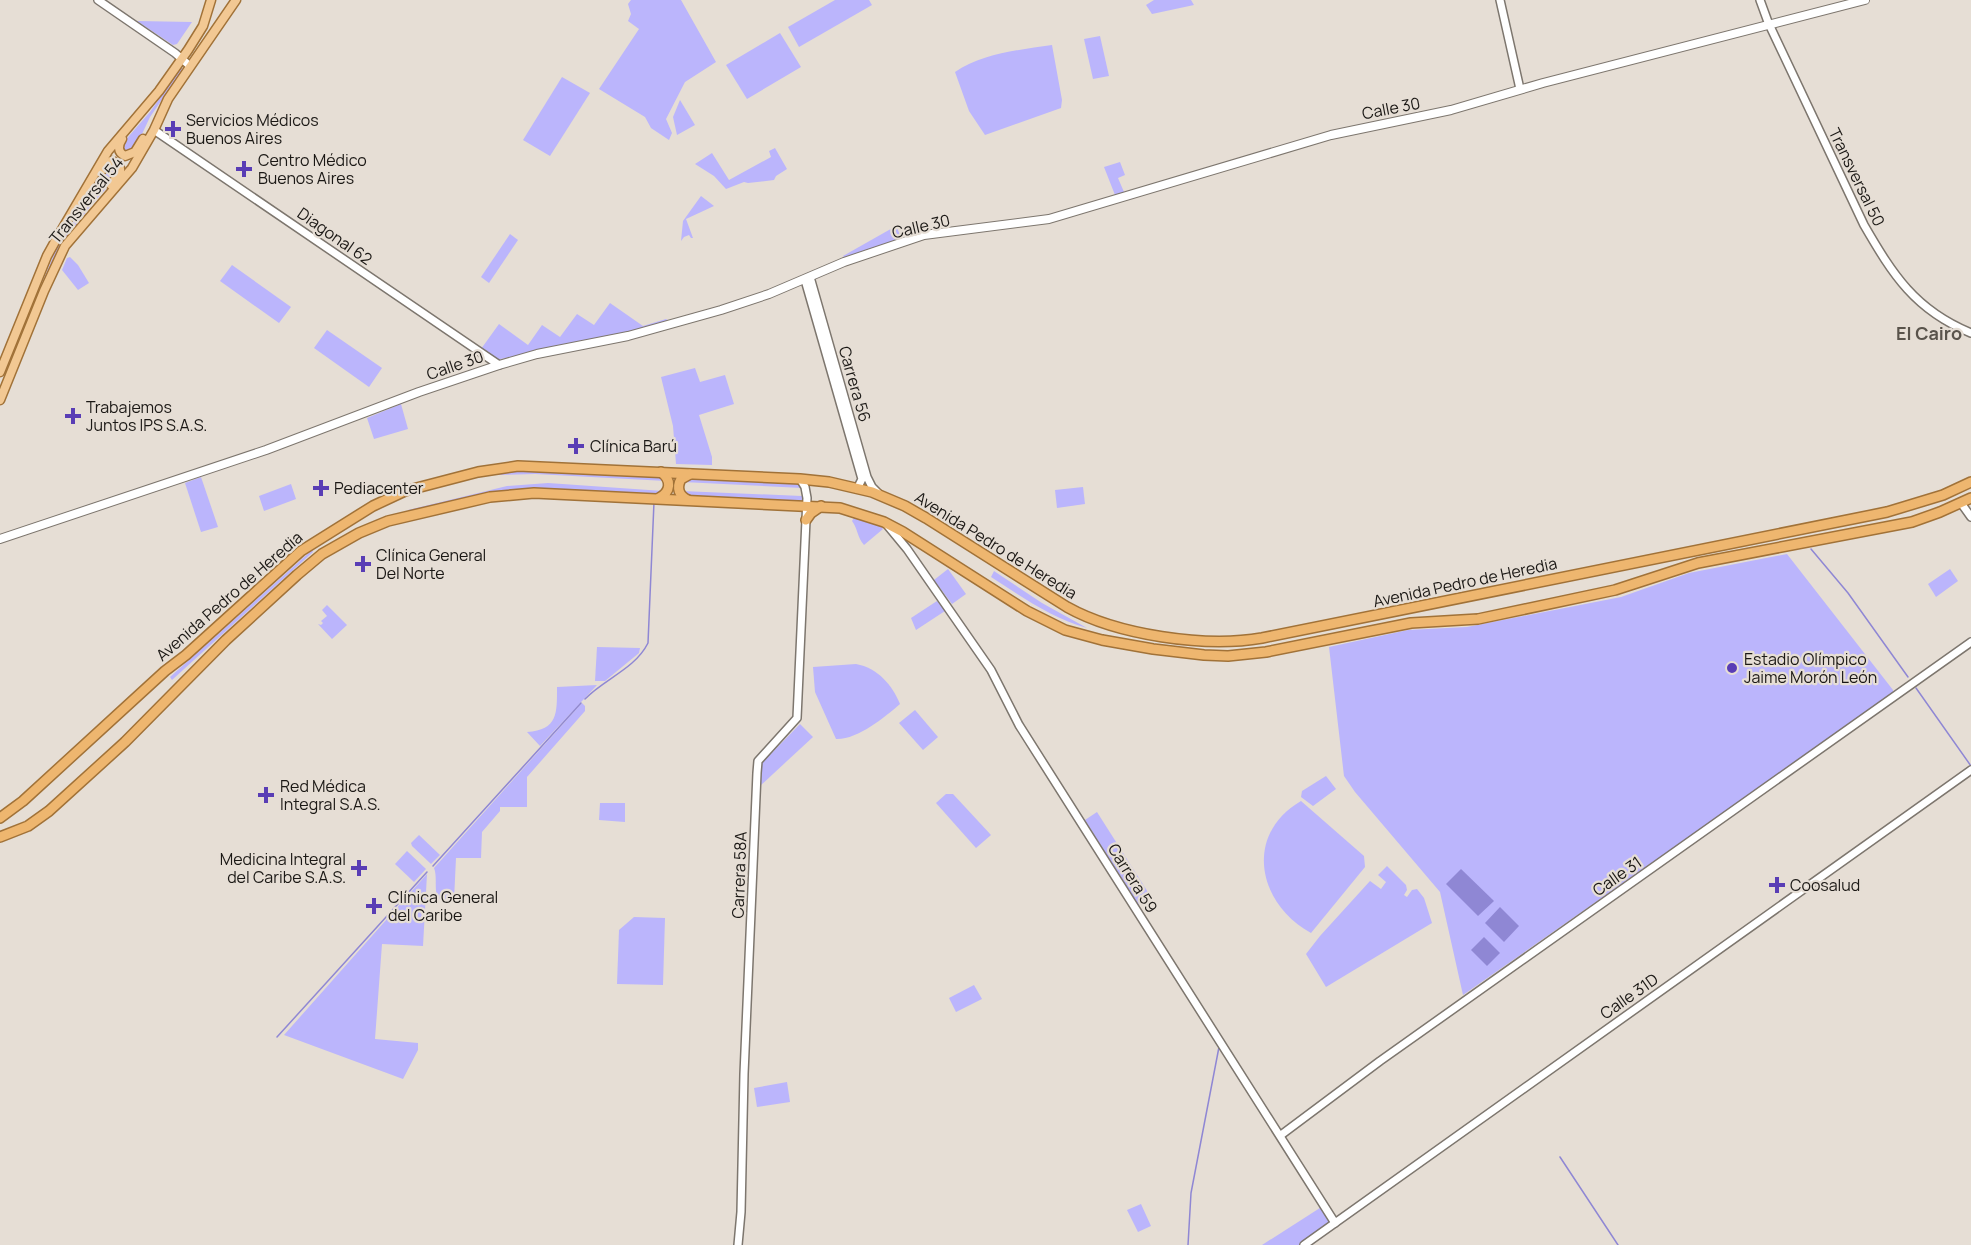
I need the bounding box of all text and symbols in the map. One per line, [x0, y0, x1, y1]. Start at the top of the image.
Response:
street label: Calle 30 [1360, 92, 1422, 124]
place label: Servicios Médicos Buenos Aires [186, 109, 319, 149]
marker: Servicios Médicos Buenos Aires [164, 120, 182, 138]
street label: Transversal 50 [1824, 124, 1890, 230]
place label: Centro Médico Buenos Aires [258, 149, 367, 189]
street label: Transversal 54 [44, 152, 128, 248]
marker: Centro Médico Buenos Aires [235, 160, 253, 178]
street label: Diagonal 62 [293, 202, 377, 270]
street label: Calle 30 [890, 209, 952, 243]
district label: El Cairo [1896, 321, 1962, 345]
street label: Carrera 56 [834, 344, 876, 424]
street label: Calle 30 [424, 345, 486, 385]
place label: Trabajemos Juntos IPS S.A.S. [86, 396, 207, 436]
marker: Trabajemos Juntos IPS S.A.S. [64, 407, 82, 425]
place label: Clínica Barú [590, 435, 677, 457]
marker: Clínica Barú [567, 437, 585, 455]
place label: Pediacenter [334, 477, 424, 499]
marker: Pediacenter [312, 479, 330, 497]
street label: Avenida Pedro de Heredia [911, 486, 1081, 604]
street label: Avenida Pedro de Heredia [151, 526, 307, 666]
place label: Clínica General Del Norte [376, 544, 486, 584]
street label: Avenida Pedro de Heredia [1371, 552, 1559, 612]
marker: Clínica General Del Norte [354, 555, 372, 573]
place label: Estadio Olímpico Jaime Morón León [1744, 648, 1877, 688]
marker: Estadio Olímpico Jaime Morón León [1725, 661, 1739, 675]
place label: Red Médica Integral S.A.S. [280, 775, 381, 815]
marker: Red Médica Integral S.A.S. [257, 786, 275, 804]
street label: Carrera 58A [726, 831, 752, 919]
street label: Carrera 59 [1103, 839, 1163, 917]
place label: Medicina Integral del Caribe S.A.S. [220, 848, 346, 888]
street label: Calle 31 [1588, 851, 1646, 901]
marker: Medicina Integral del Caribe S.A.S. [350, 859, 368, 877]
place label: Coosalud [1790, 874, 1860, 896]
marker: Coosalud [1768, 876, 1786, 894]
place label: Clínica General del Caribe [388, 886, 498, 926]
marker: Clínica General del Caribe [365, 897, 383, 915]
street label: Calle 31D [1596, 968, 1663, 1024]

